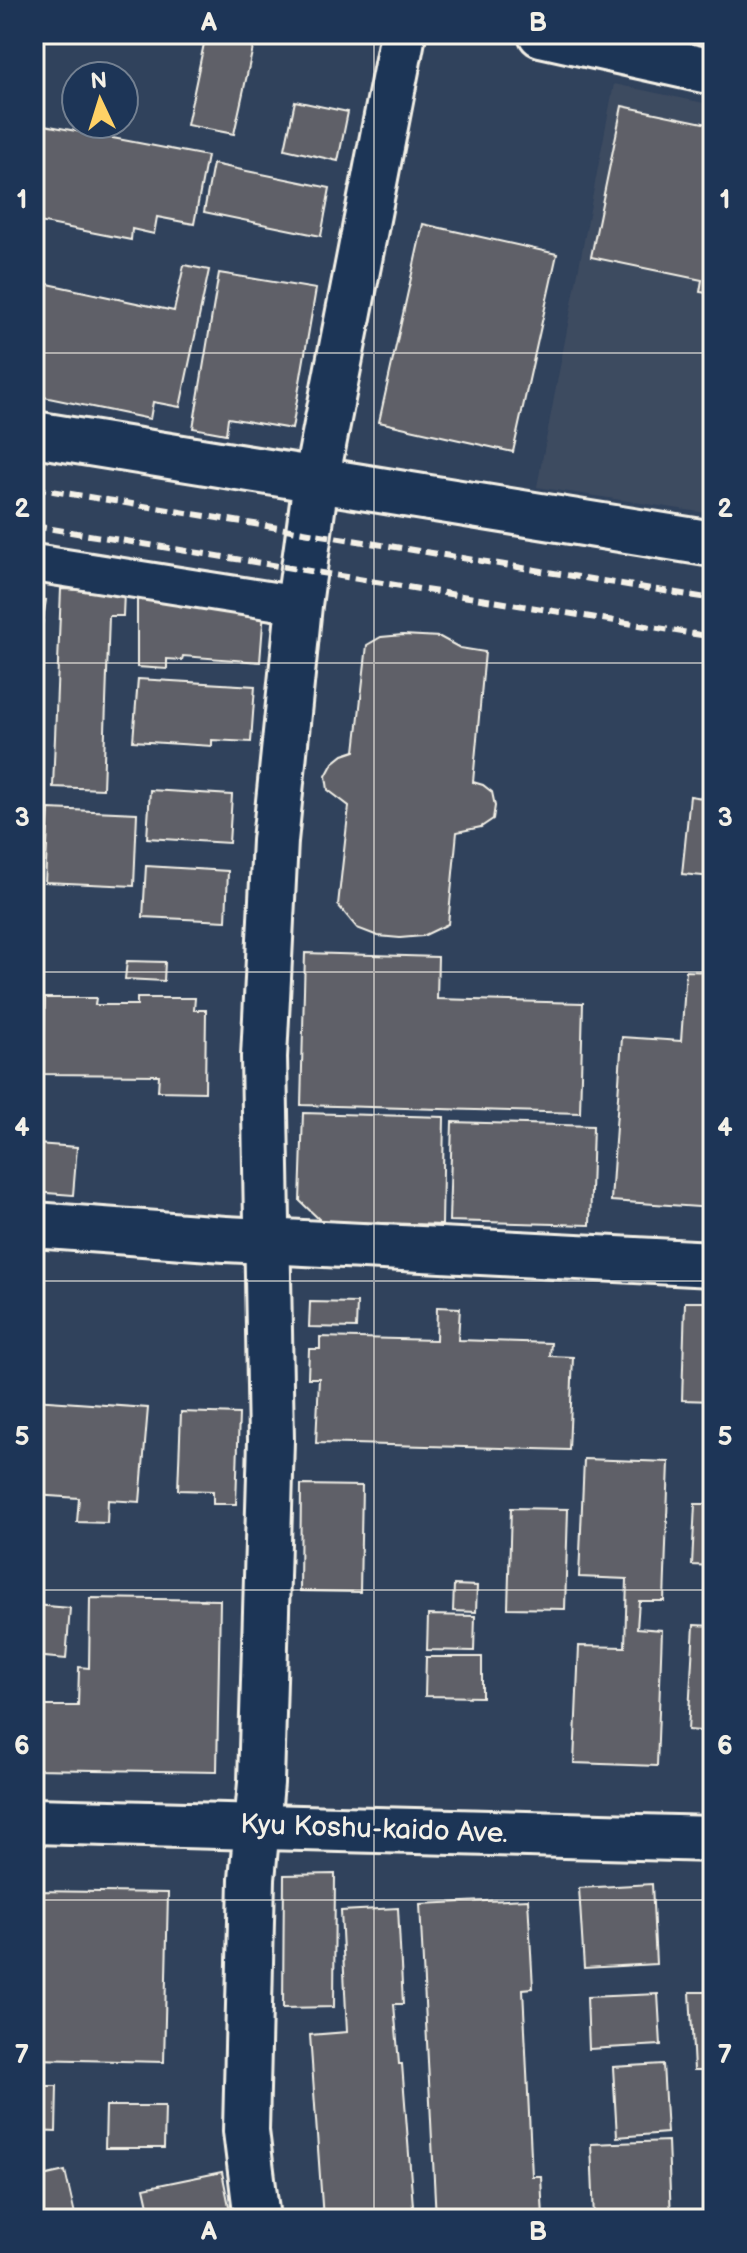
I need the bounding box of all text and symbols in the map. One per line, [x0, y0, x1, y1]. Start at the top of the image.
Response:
text: A [200, 8, 217, 39]
text: B [529, 8, 547, 39]
north arrow [60, 60, 140, 140]
text: N [90, 68, 108, 96]
text: 1 [17, 185, 27, 216]
text: 1 [720, 185, 730, 216]
text: 2 [14, 494, 30, 525]
text: 2 [717, 494, 733, 525]
text: 3 [14, 803, 30, 834]
text: 3 [717, 803, 733, 834]
text: 4 [14, 1113, 30, 1144]
text: 4 [717, 1113, 733, 1144]
text: 5 [14, 1422, 30, 1453]
text: 5 [717, 1422, 733, 1453]
text: 6 [14, 1731, 30, 1762]
text: 6 [717, 1731, 733, 1762]
street label: Kyu Koshu-kaido Ave. [240, 1808, 508, 1850]
text: 7 [15, 2040, 29, 2071]
text: 7 [718, 2040, 732, 2071]
text: A [200, 2217, 217, 2248]
text: B [529, 2217, 547, 2248]

